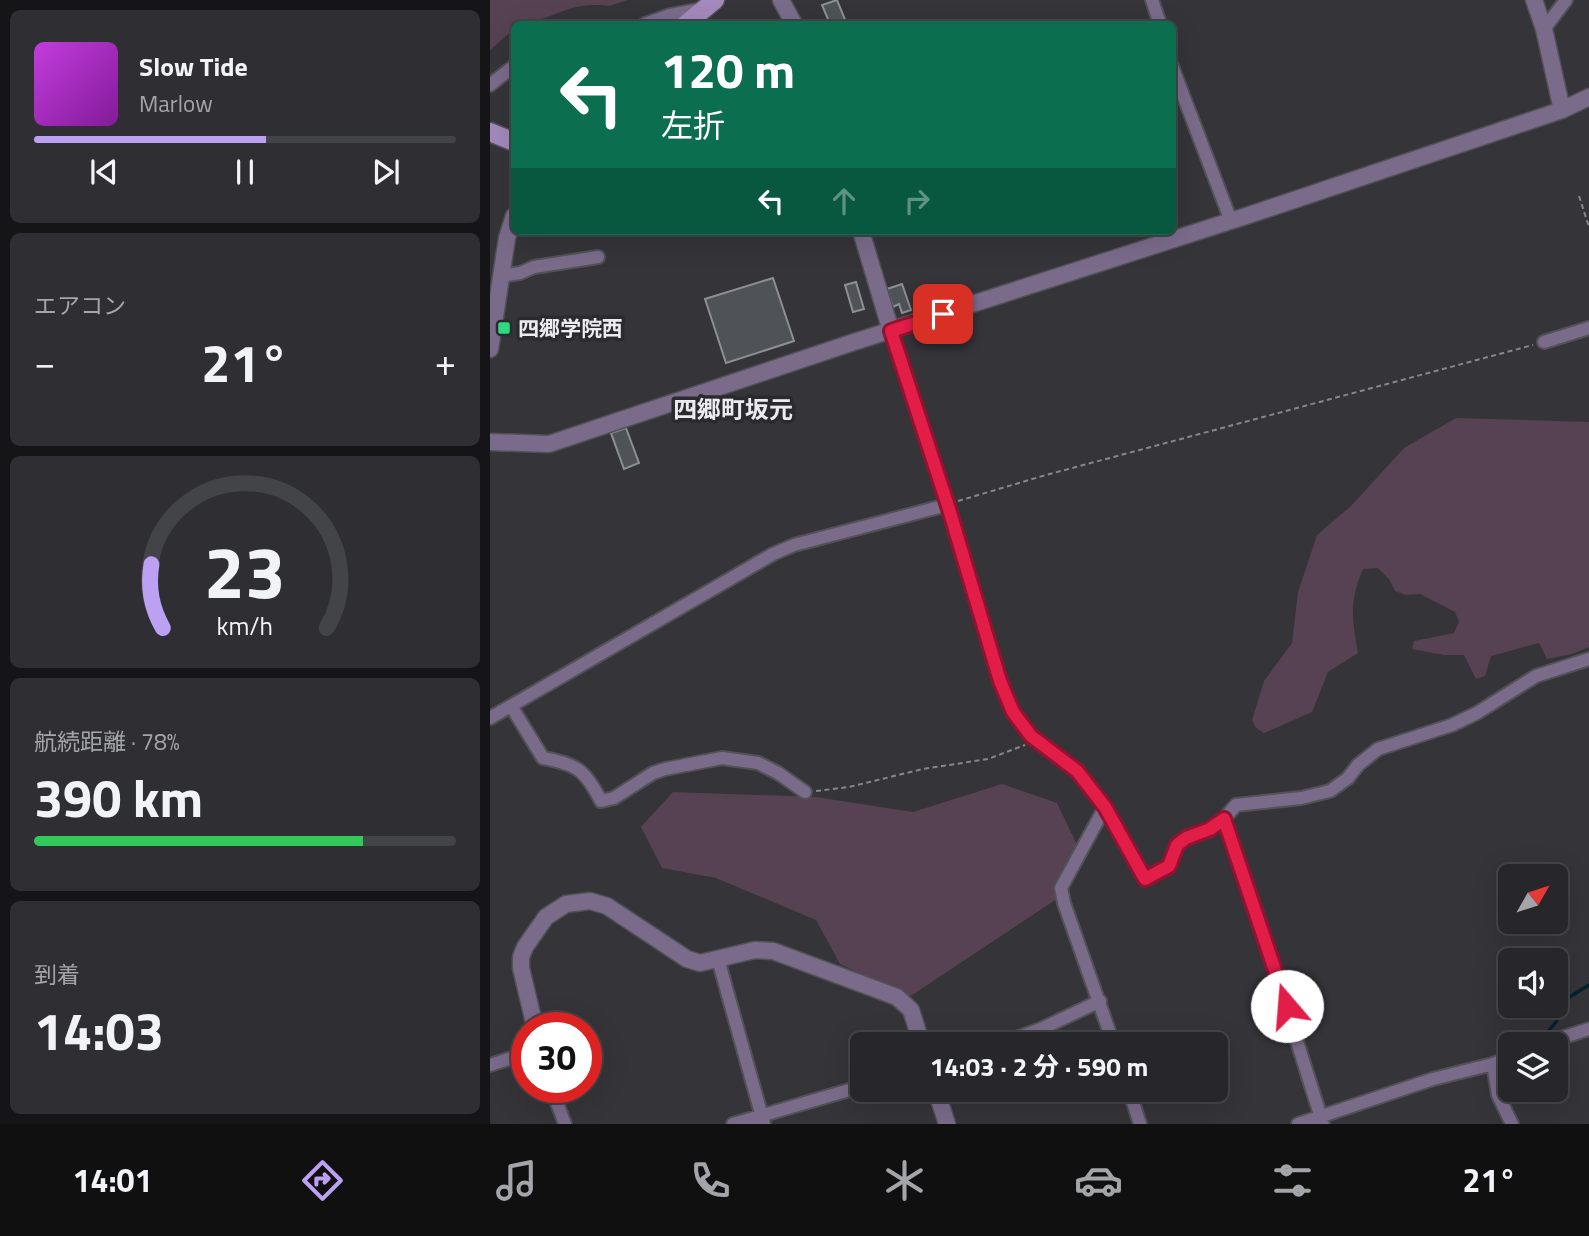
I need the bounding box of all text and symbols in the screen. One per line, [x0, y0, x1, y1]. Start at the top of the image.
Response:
text: 120 m [661, 32, 795, 107]
text: Slow Tide [139, 47, 248, 86]
icon: left [546, 49, 637, 140]
text: Marlow [139, 86, 213, 121]
text: 左折 [661, 101, 725, 149]
icon: previous [85, 153, 123, 191]
icon: pause [226, 153, 264, 191]
icon: next [367, 153, 405, 191]
icon: left [752, 182, 790, 220]
icon: ahead [825, 182, 863, 220]
icon: right [898, 182, 936, 220]
pin [913, 284, 973, 344]
text: エアコン [34, 288, 126, 323]
icon: arrive [924, 295, 962, 333]
place label: 四郷学院西 [518, 312, 623, 344]
marker: 四郷学院西 [496, 320, 512, 336]
text: 21° [201, 323, 289, 402]
text: − [34, 333, 55, 391]
text: + [435, 333, 456, 391]
district label: 四郷町坂元 [673, 391, 793, 427]
text: 23 [204, 516, 286, 626]
text: km/h [217, 607, 273, 645]
text: 航続距離 · 78% [34, 724, 180, 759]
text: 390 km [34, 758, 203, 837]
north arrow [1498, 864, 1568, 934]
map controls [1498, 864, 1568, 1102]
button: sound [1498, 948, 1568, 1018]
text: 到着 [34, 957, 80, 992]
position arrow [1250, 969, 1324, 1043]
text: 14:03 [34, 991, 164, 1070]
speed limit sign: 30 [511, 1012, 602, 1103]
button: layers [1498, 1032, 1568, 1102]
text: 14:03 · 2 分 · 590 m [930, 1047, 1148, 1086]
text: 14:01 [73, 1156, 152, 1204]
icon: directions [298, 1156, 347, 1205]
icon: music [492, 1156, 541, 1205]
icon: phone [686, 1156, 735, 1205]
icon: climate [880, 1156, 929, 1205]
icon: car [1074, 1156, 1123, 1205]
icon: filters [1268, 1156, 1317, 1205]
text: 21° [1463, 1156, 1516, 1204]

